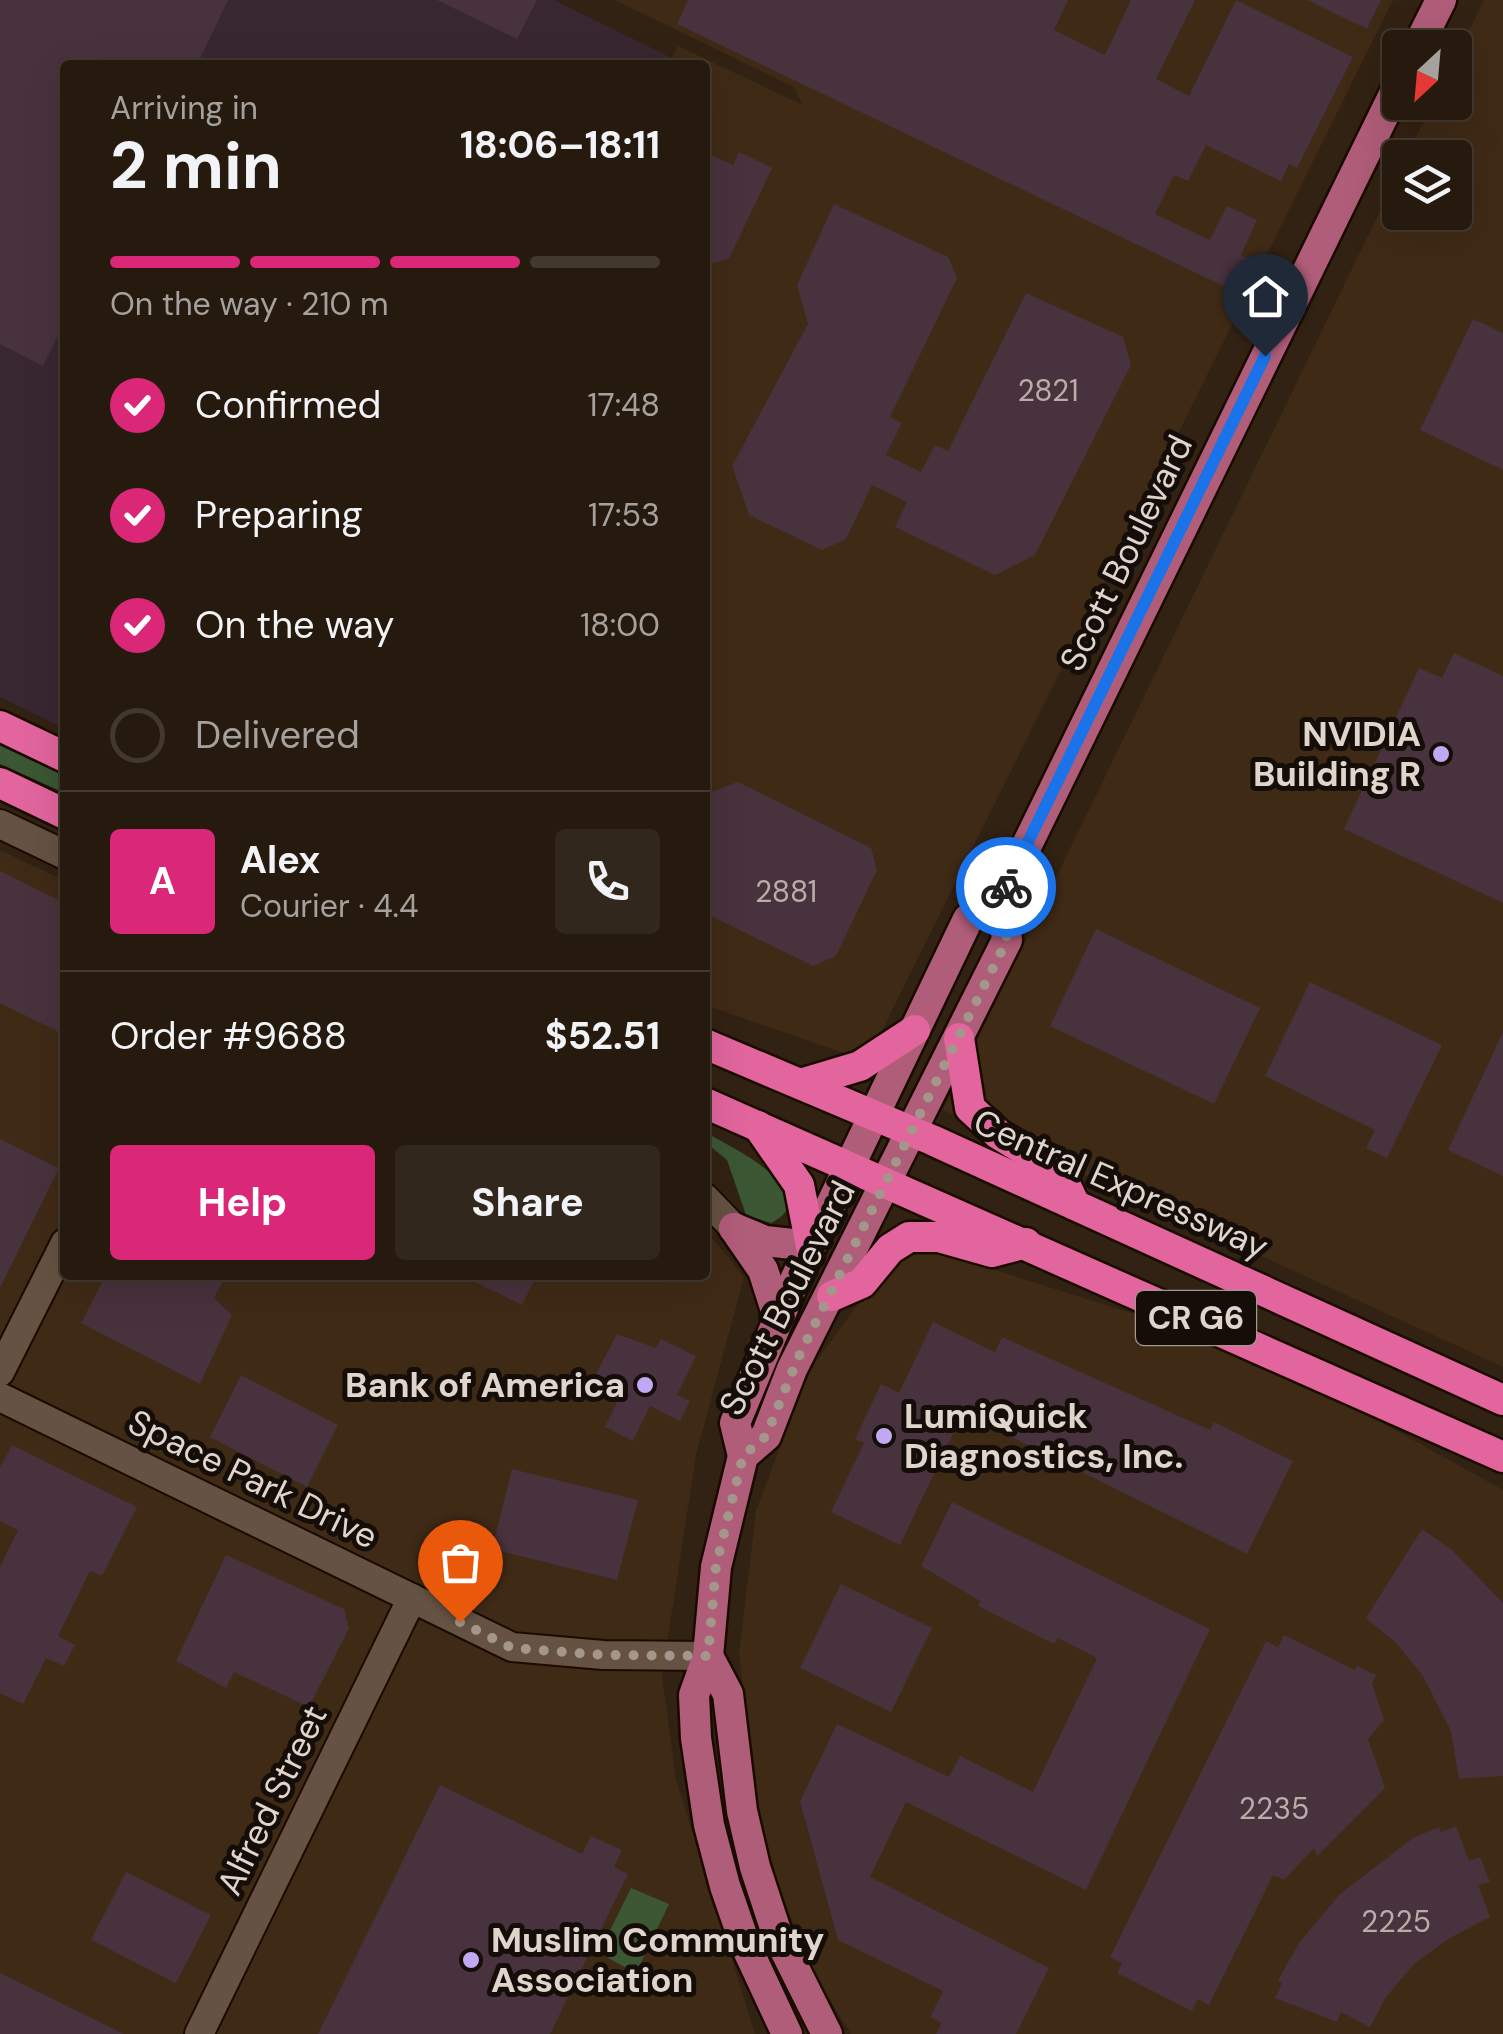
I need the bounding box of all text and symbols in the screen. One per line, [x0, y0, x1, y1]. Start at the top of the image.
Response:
north arrow [1382, 30, 1472, 120]
map controls [1382, 30, 1472, 230]
text: Arriving in [110, 87, 258, 129]
text: 18:06–18:11 [460, 120, 660, 170]
text: 2 min [110, 124, 282, 208]
button: layers [1382, 140, 1472, 230]
pin [1223, 254, 1308, 357]
icon: home [1238, 269, 1293, 324]
text: On the way · 210 m [110, 283, 389, 325]
house number: 2821 [1017, 371, 1079, 410]
icon: check [110, 378, 165, 433]
text: Confirmed [195, 380, 381, 430]
text: 17:48 [588, 384, 660, 426]
street label: Scott Boulevard [1049, 427, 1203, 679]
icon: check [110, 488, 165, 543]
text: Preparing [195, 490, 363, 540]
text: 17:53 [588, 494, 660, 536]
icon: check [110, 598, 165, 653]
text: On the way [195, 600, 394, 650]
text: 18:00 [580, 604, 660, 646]
text: Delivered [195, 710, 360, 760]
place label: NVIDIA Building R [1253, 711, 1421, 797]
marker: NVIDIA Building R [1430, 743, 1452, 765]
button: phone [555, 829, 660, 934]
text: Alex [240, 835, 320, 885]
courier [956, 837, 1056, 937]
text: A [149, 856, 176, 906]
icon: bike [979, 860, 1034, 915]
house number: 2881 [755, 872, 817, 911]
text: Courier · 4.4 [240, 885, 418, 927]
text: Order #9688 [110, 1011, 347, 1061]
text: $52.51 [545, 1011, 660, 1061]
street label: Central Expressway [967, 1098, 1275, 1270]
button: Help [110, 1145, 375, 1260]
button: Share [395, 1145, 660, 1260]
street label: Scott Boulevard [708, 1173, 866, 1423]
road number: CR G6 [1136, 1291, 1256, 1345]
place label: Bank of America [345, 1362, 625, 1408]
marker: Bank of America [634, 1374, 656, 1396]
place label: LumiQuick Diagnostics, Inc. [904, 1393, 1183, 1479]
street label: Space Park Drive [121, 1399, 385, 1559]
marker: LumiQuick Diagnostics, Inc. [873, 1425, 895, 1447]
pin [418, 1520, 503, 1623]
icon: bag [433, 1535, 488, 1590]
street label: Alfred Street [206, 1698, 338, 1902]
house number: 2235 [1239, 1789, 1309, 1828]
house number: 2225 [1361, 1902, 1431, 1941]
place label: Muslim Community Association [491, 1917, 824, 2003]
marker: Muslim Community Association [460, 1949, 482, 1971]

